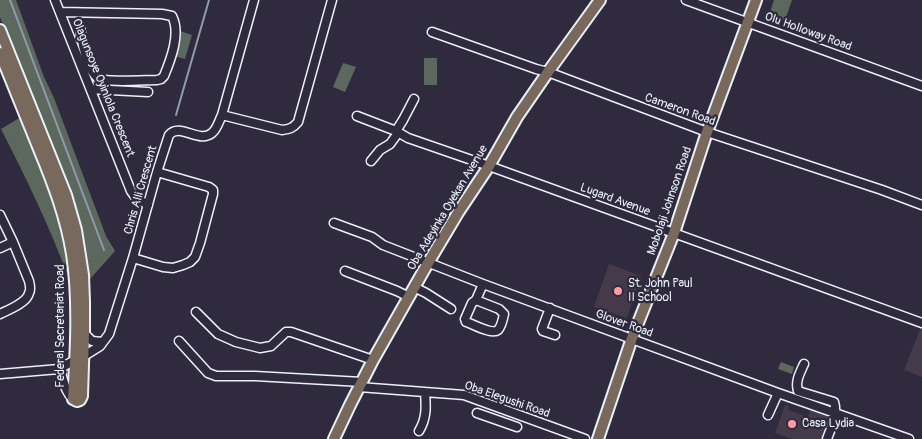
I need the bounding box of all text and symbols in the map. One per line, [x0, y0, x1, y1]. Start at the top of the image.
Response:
street label: Olu Holloway Road [763, 10, 853, 54]
street label: Olagunsoye Oyinlola Crescent [69, 17, 137, 159]
street label: Cameron Road [643, 91, 717, 129]
street label: Oba Adeyinka Oyekan Avenue [405, 143, 491, 273]
street label: Chris Alli Crescent [121, 144, 161, 236]
street label: Mobolaji Johnson Road [645, 145, 695, 257]
street label: Lugard Avenue [578, 181, 652, 219]
street label: Federal Secretariat Road [54, 264, 68, 388]
place label: St. John Paul II School [628, 277, 693, 305]
marker: St. John Paul II School [612, 285, 624, 297]
street label: Glover Road [593, 307, 655, 341]
street label: Oba Elegushi Road [462, 379, 552, 421]
place label: Casa Lydia [802, 417, 854, 431]
marker: Casa Lydia [786, 418, 798, 430]

